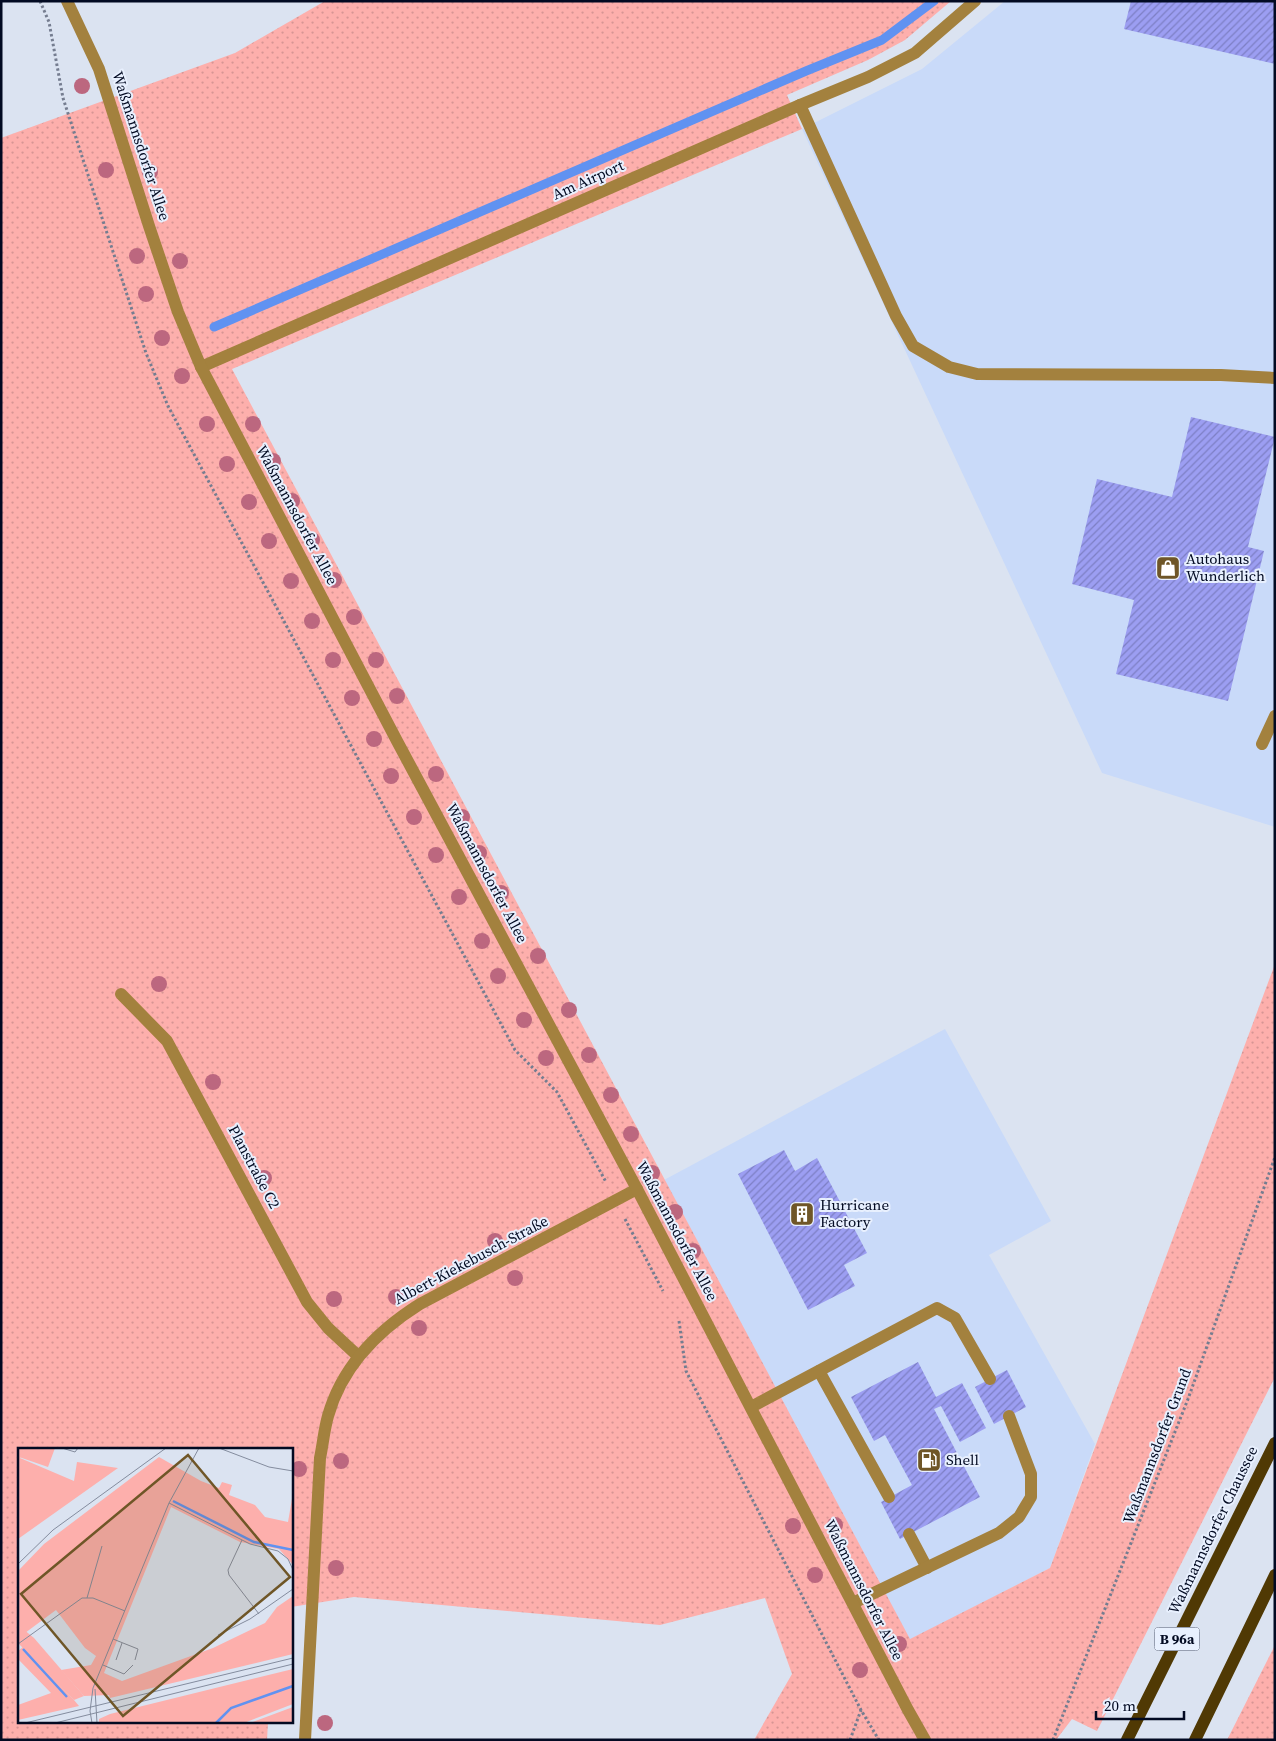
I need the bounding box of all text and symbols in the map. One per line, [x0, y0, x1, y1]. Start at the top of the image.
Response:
street label: Waßmannsdorfer Allee [107, 69, 176, 223]
street label: Am Airport [549, 154, 627, 205]
street label: Waßmannsdorfer Allee [252, 441, 343, 589]
place label: Autohaus Wunderlich [1186, 548, 1265, 586]
shop icon: Autohaus Wunderlich [1155, 555, 1181, 581]
street label: Waßmannsdorfer Allee [442, 799, 533, 947]
street label: Planstraße C2 [224, 1121, 285, 1212]
street label: Waßmannsdorfer Allee [632, 1157, 723, 1305]
place label: Hurricane Factory [820, 1194, 889, 1232]
building icon: Hurricane Factory [789, 1201, 815, 1227]
street label: Albert-Kiekebusch-Straße [390, 1210, 552, 1309]
street label: Waßmannsdorfer Grund [1117, 1365, 1196, 1526]
street label: Waßmannsdorfer Chaussee [1163, 1442, 1263, 1617]
fuel station icon: Shell [916, 1447, 942, 1473]
inset map [18, 1448, 292, 1724]
place label: Shell [946, 1449, 980, 1470]
street label: Waßmannsdorfer Allee [820, 1516, 909, 1664]
road number: B 96a [1154, 1628, 1200, 1650]
scale bar [1096, 1688, 1184, 1720]
text: 20 m [1104, 1695, 1136, 1716]

